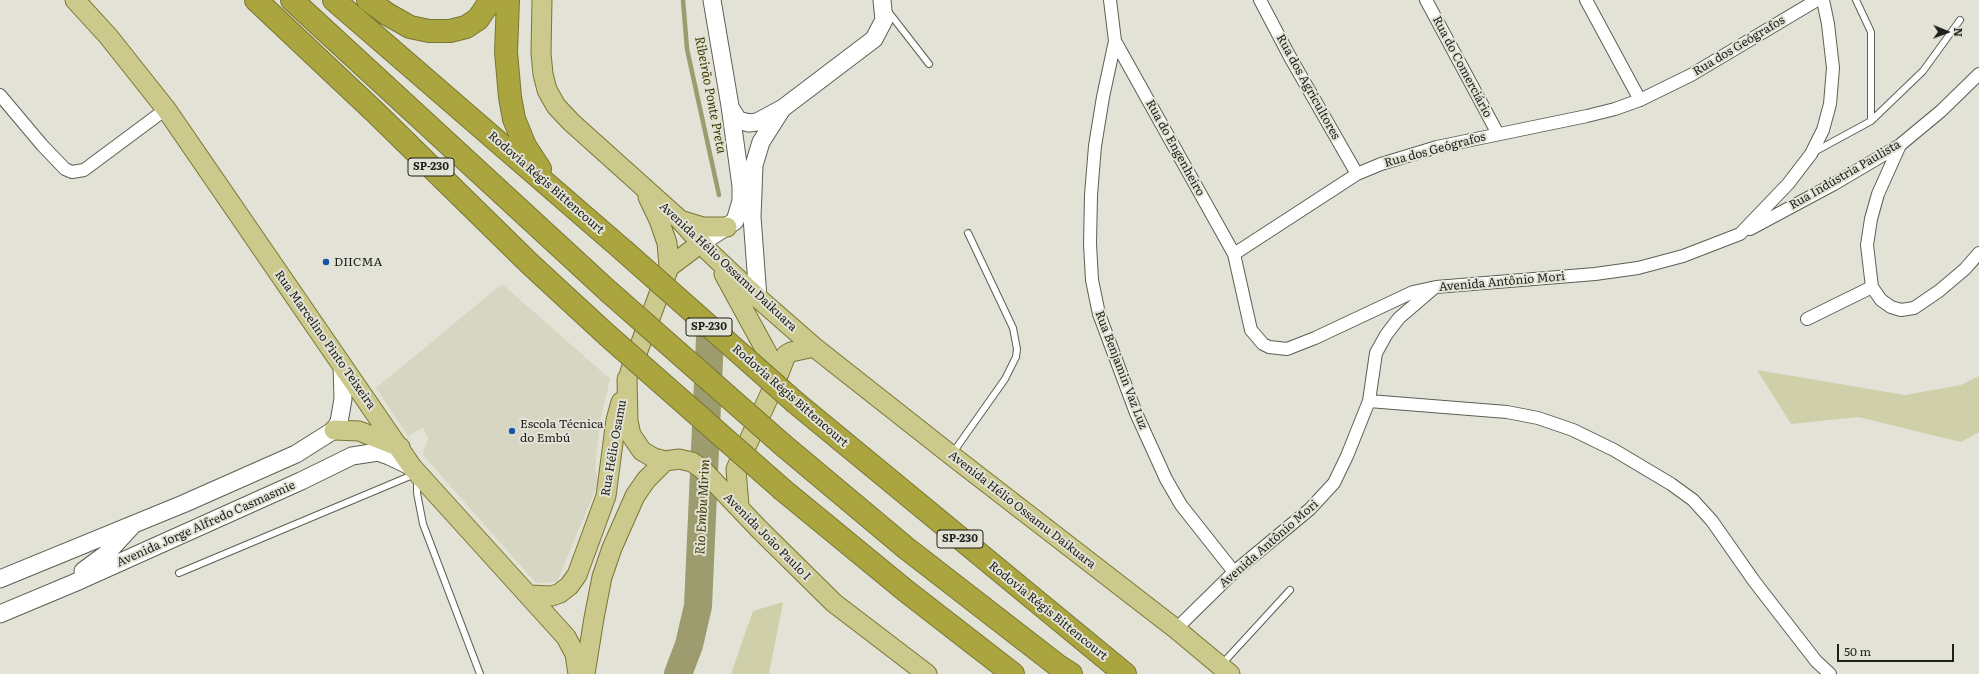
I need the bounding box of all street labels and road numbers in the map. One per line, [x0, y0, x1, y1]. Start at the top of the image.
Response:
street label: Rua dos Geógrafos [1691, 13, 1787, 79]
street label: Rua do Comerciário [1429, 14, 1495, 120]
street label: Rua dos Agricultores [1273, 32, 1343, 142]
street label: Rua do Engenheiro [1143, 97, 1207, 199]
street label: Rodovia Régis Bittencourt [485, 129, 607, 237]
street label: Rua dos Geógrafos [1383, 130, 1487, 170]
street label: Rua Indústria Paulista [1787, 137, 1903, 213]
road number: SP-230 [408, 158, 454, 176]
street label: Avenida Hélio Ossamu Daikuara [656, 199, 800, 335]
street label: Rua Marcelino Pinto Teixeira [272, 268, 378, 412]
street label: Avenida Antônio Mori [1438, 269, 1566, 295]
street label: Rua Benjamin Vaz Luz [1092, 309, 1150, 431]
road number: SP-230 [686, 318, 732, 336]
street label: Rodovia Régis Bittencourt [729, 342, 851, 450]
street label: Rua Hélio Osamu [598, 399, 630, 497]
street label: Avenida Hélio Ossamu Daikuara [946, 448, 1098, 572]
street label: Avenida Jorge Alfredo Casmasmie [114, 478, 298, 570]
street label: Avenida João Paulo I [721, 491, 813, 583]
street label: Avenida Antônio Mori [1217, 497, 1321, 591]
road number: SP-230 [937, 530, 983, 548]
street label: Rodovia Régis Bittencourt [986, 559, 1110, 663]

